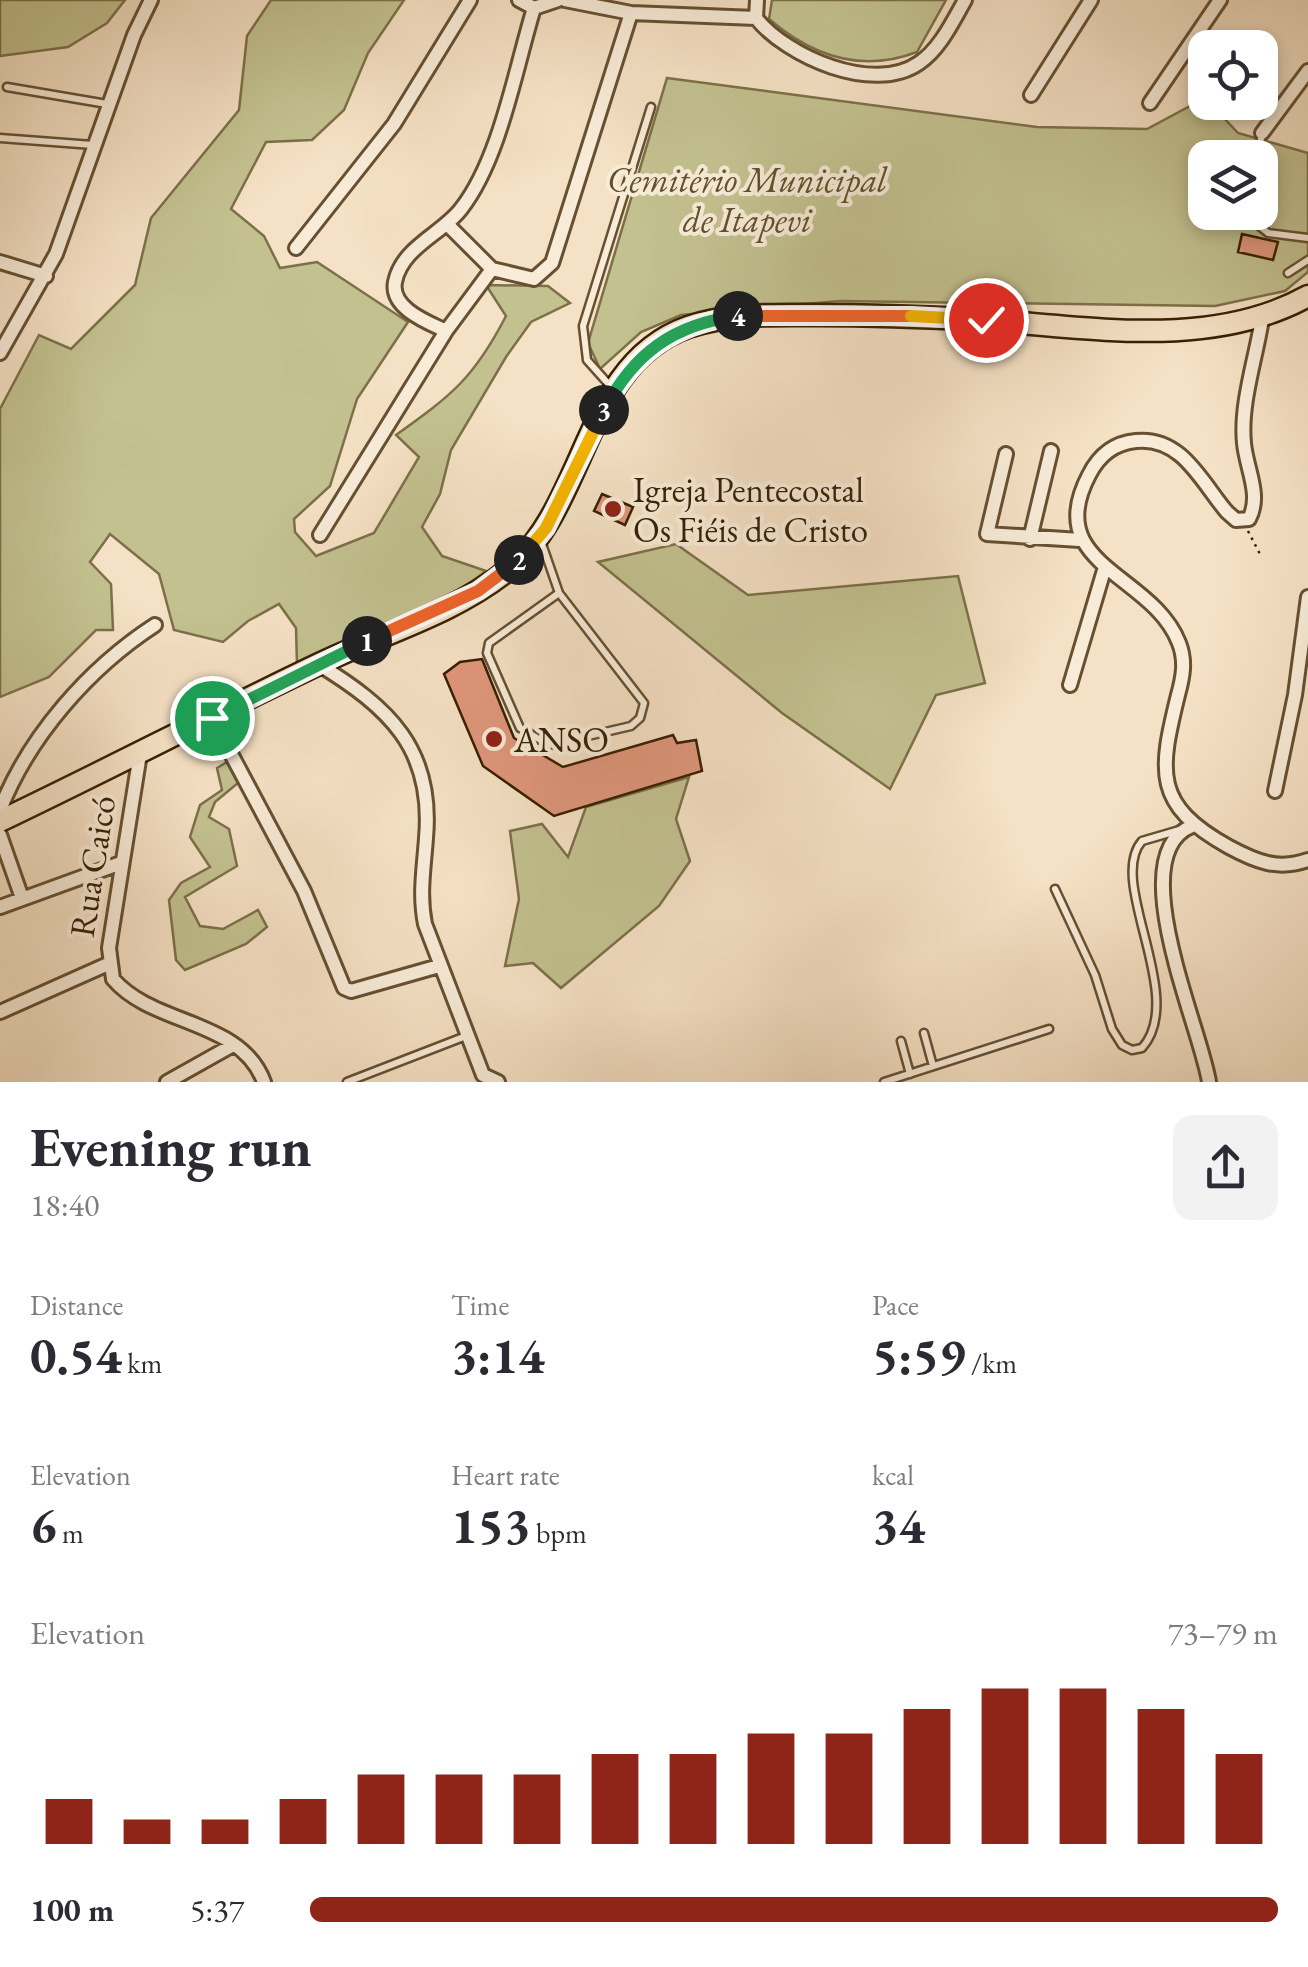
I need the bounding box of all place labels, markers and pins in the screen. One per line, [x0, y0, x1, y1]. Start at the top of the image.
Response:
pin [944, 278, 1029, 363]
pin: 4 [713, 291, 763, 341]
pin: 3 [579, 385, 629, 435]
place label: Igreja Pentecostal Os Fiéis de Cristo [633, 467, 868, 552]
marker: Igreja Pentecostal Os Fiéis de Cristo [602, 498, 624, 520]
pin: 2 [494, 535, 544, 585]
pin: 1 [342, 616, 392, 666]
pin [170, 676, 255, 761]
place label: ANSO [513, 717, 609, 762]
marker: ANSO [483, 728, 505, 750]

